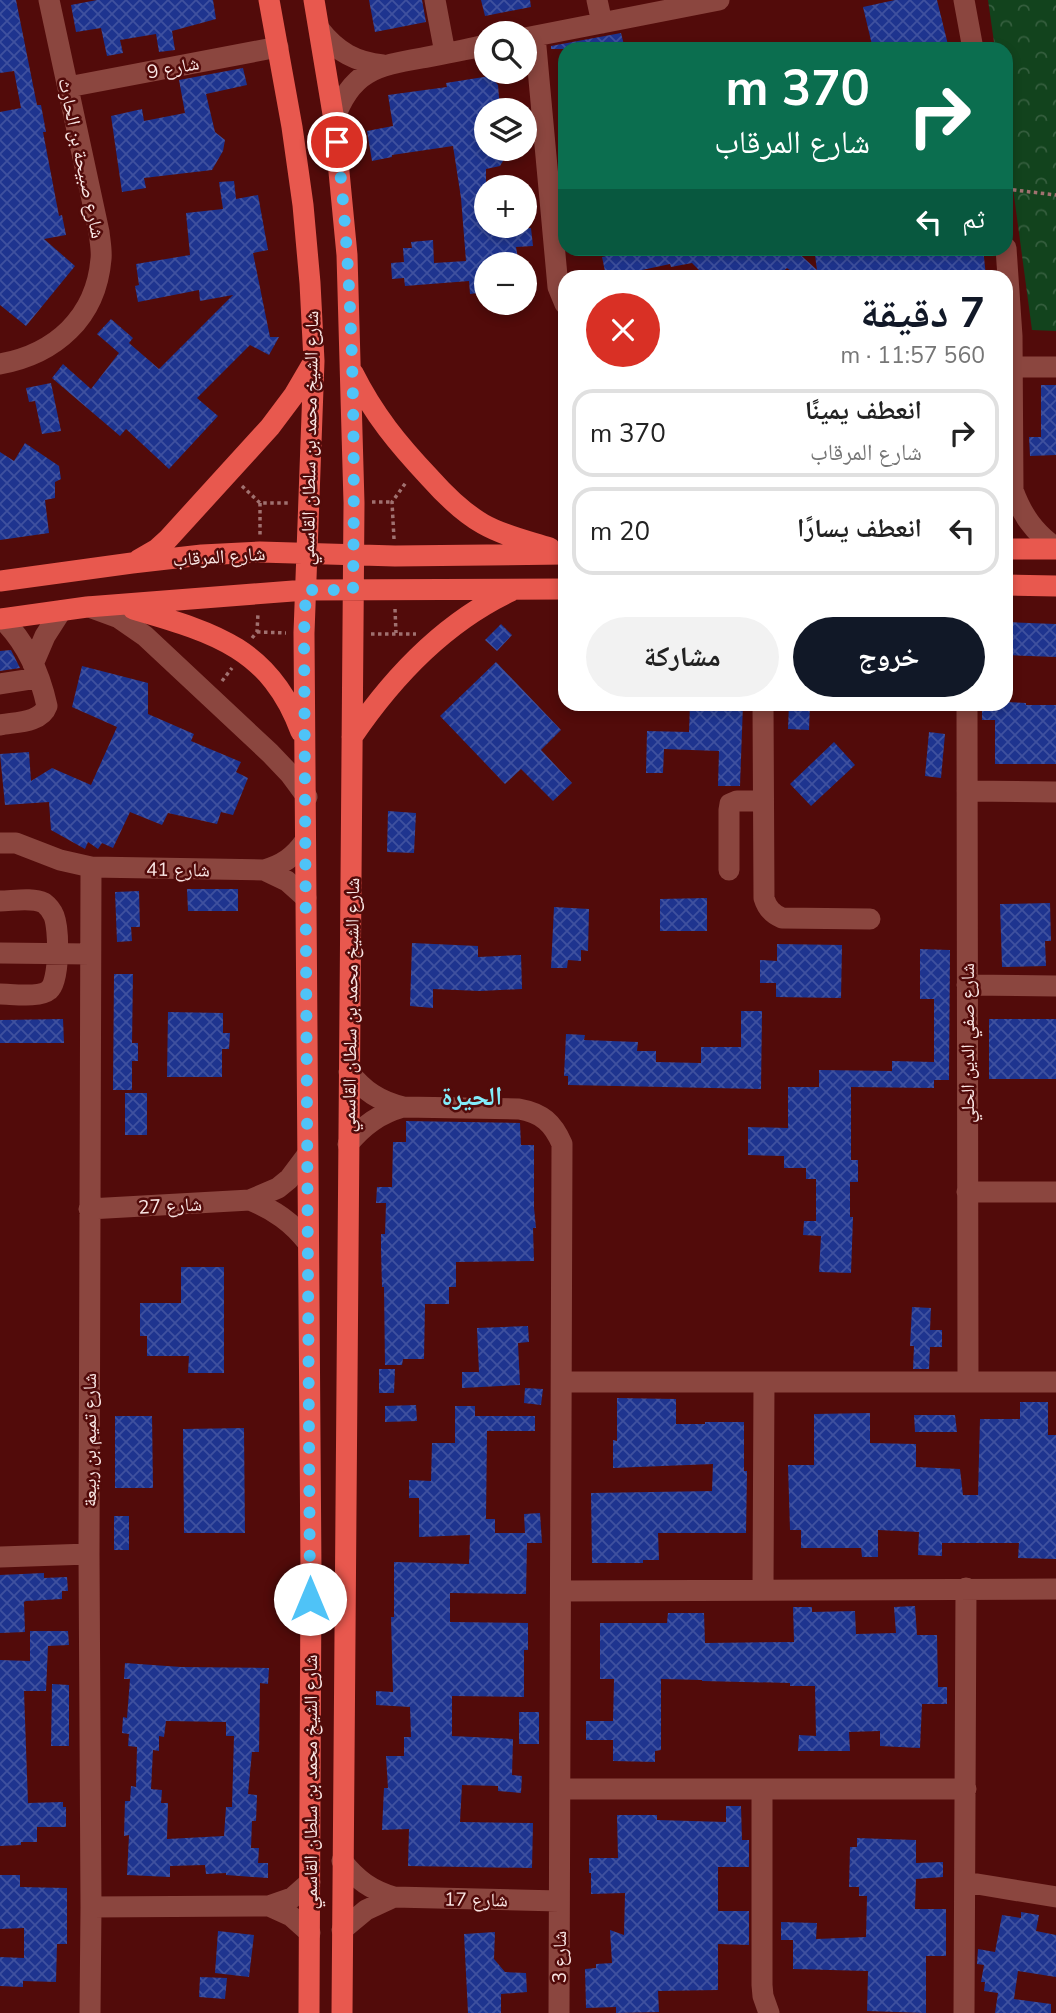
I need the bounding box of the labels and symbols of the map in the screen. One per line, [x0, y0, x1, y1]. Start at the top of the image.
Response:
street label: شارع 9 [145, 50, 201, 86]
street label: شارع صبيحة بن الحارث [51, 75, 111, 241]
pin [307, 112, 367, 172]
street label: شارع الشيخ محمد بن سلطان القاسمي [295, 310, 327, 566]
street label: شارع المرقاب [172, 541, 266, 573]
street label: شارع 41 [146, 856, 210, 884]
street label: شارع الشيخ محمد بن سلطان القاسمي [336, 877, 368, 1133]
street label: شارع صفي الدين الحلي [955, 963, 983, 1123]
district label: الحيرة [442, 1079, 502, 1114]
street label: شارع 27 [138, 1191, 203, 1221]
street label: شارع تميم بن ربيعة [77, 1373, 103, 1507]
position arrow [273, 1562, 347, 1636]
street label: شارع الشيخ محمد بن سلطان القاسمي [298, 1655, 326, 1909]
street label: شارع 17 [444, 1886, 508, 1914]
street label: شارع 3 [547, 1931, 573, 1983]

